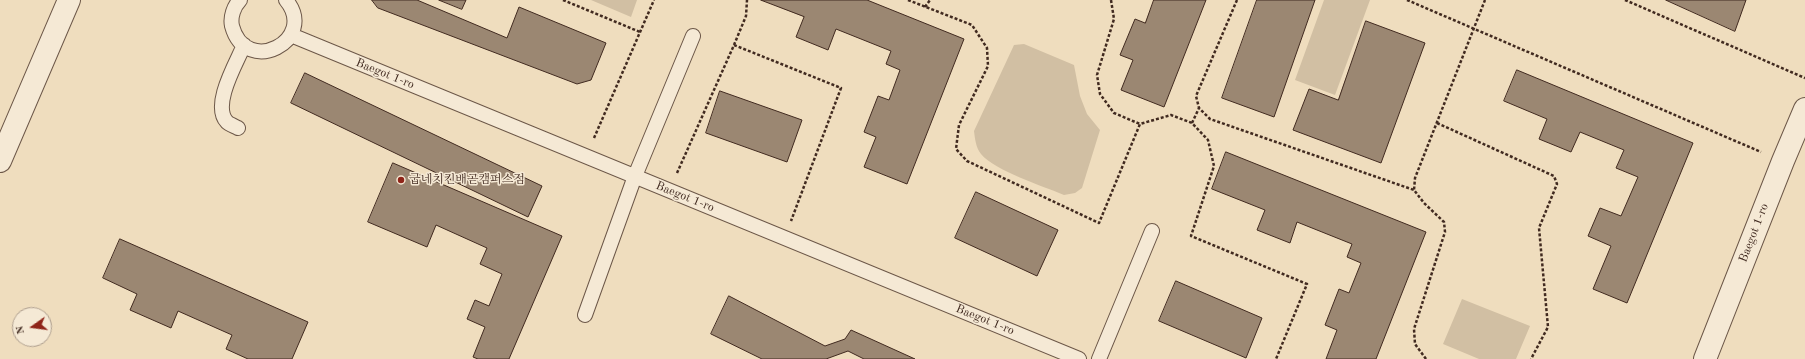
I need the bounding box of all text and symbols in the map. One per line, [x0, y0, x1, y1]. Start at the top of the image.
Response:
street label: Baegot 1-ro [354, 56, 416, 92]
place label: 굽네치킨배곧캠퍼스점 [409, 173, 525, 187]
marker: 굽네치킨배곧캠퍼스점 [396, 175, 406, 185]
street label: Baegot 1-ro [654, 179, 716, 215]
street label: Baegot 1-ro [1736, 201, 1772, 265]
street label: Baegot 1-ro [954, 302, 1016, 338]
north arrow [12, 307, 52, 347]
text: N [14, 324, 27, 335]

